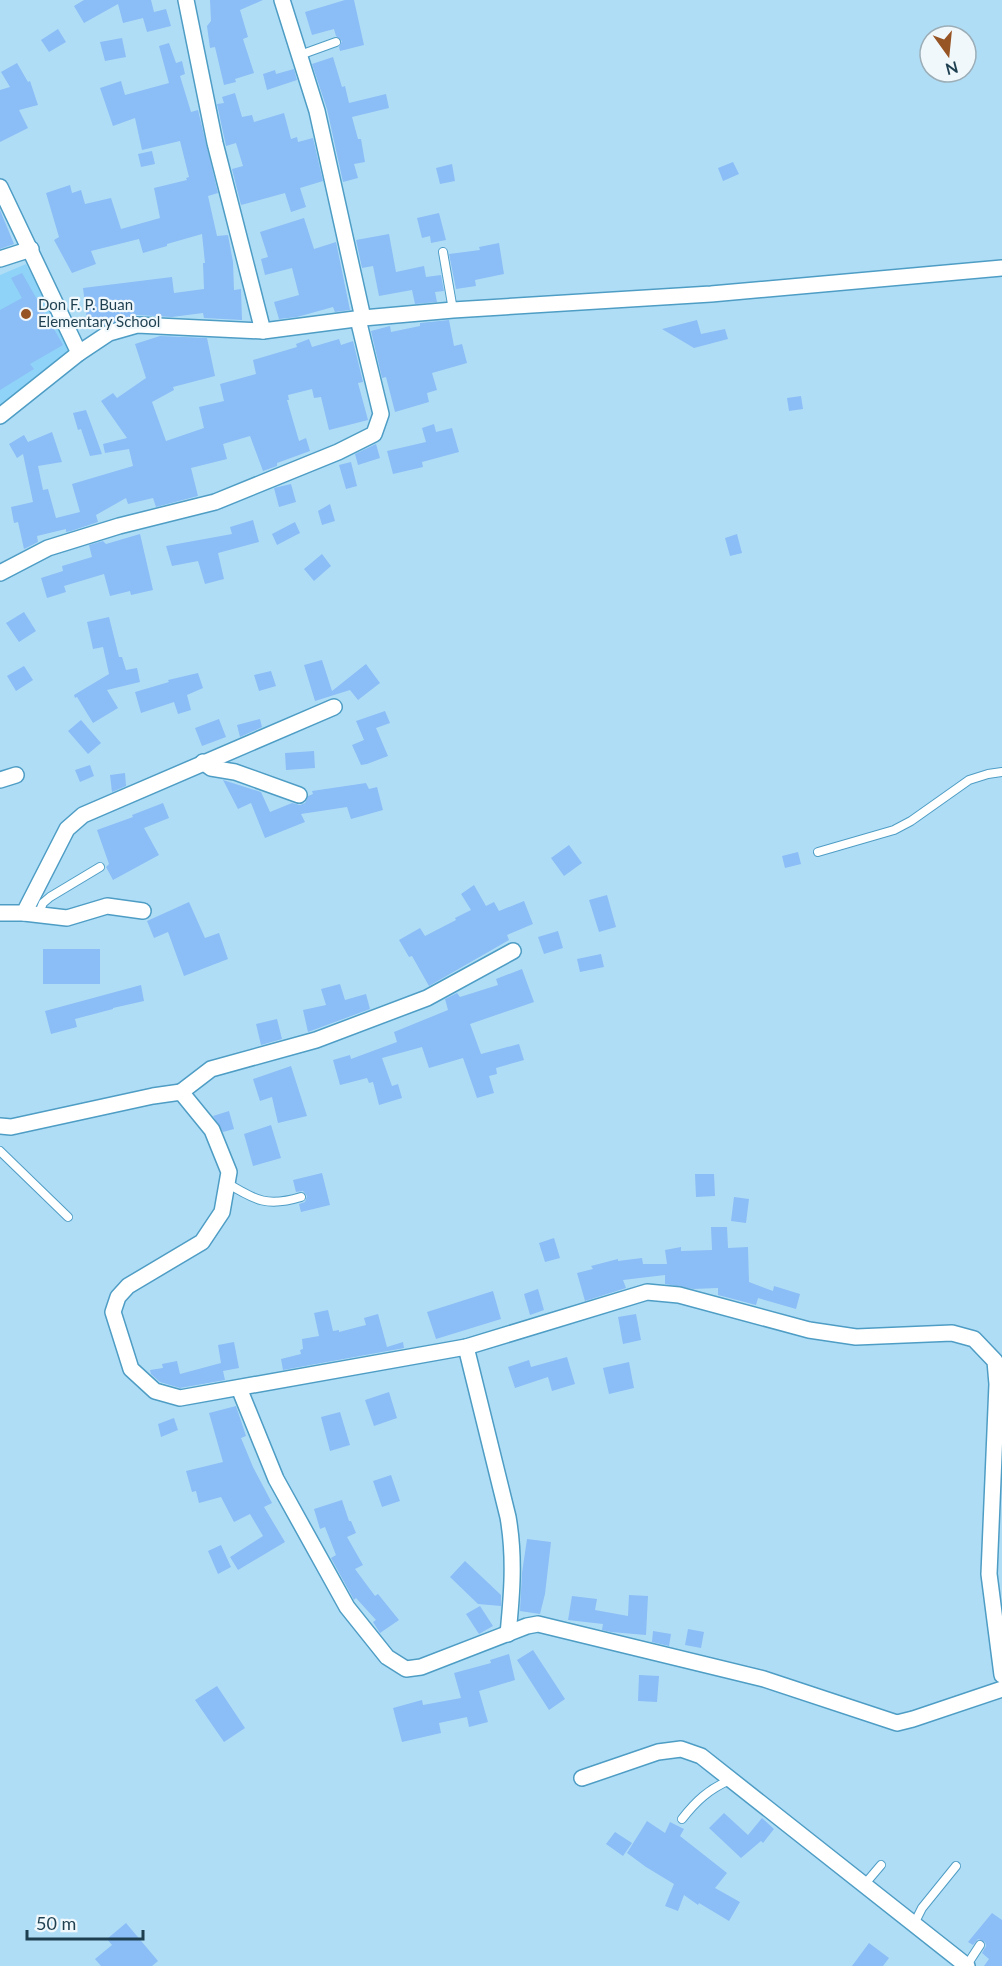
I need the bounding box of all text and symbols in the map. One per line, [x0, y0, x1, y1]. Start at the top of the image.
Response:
north arrow [918, 24, 978, 84]
text: N [944, 58, 960, 80]
place label: Don F. P. Buan Elementary School [38, 295, 160, 330]
marker: Don F. P. Buan Elementary School [19, 307, 33, 321]
scale bar [27, 1903, 142, 1941]
text: 50 m [36, 1912, 76, 1934]

